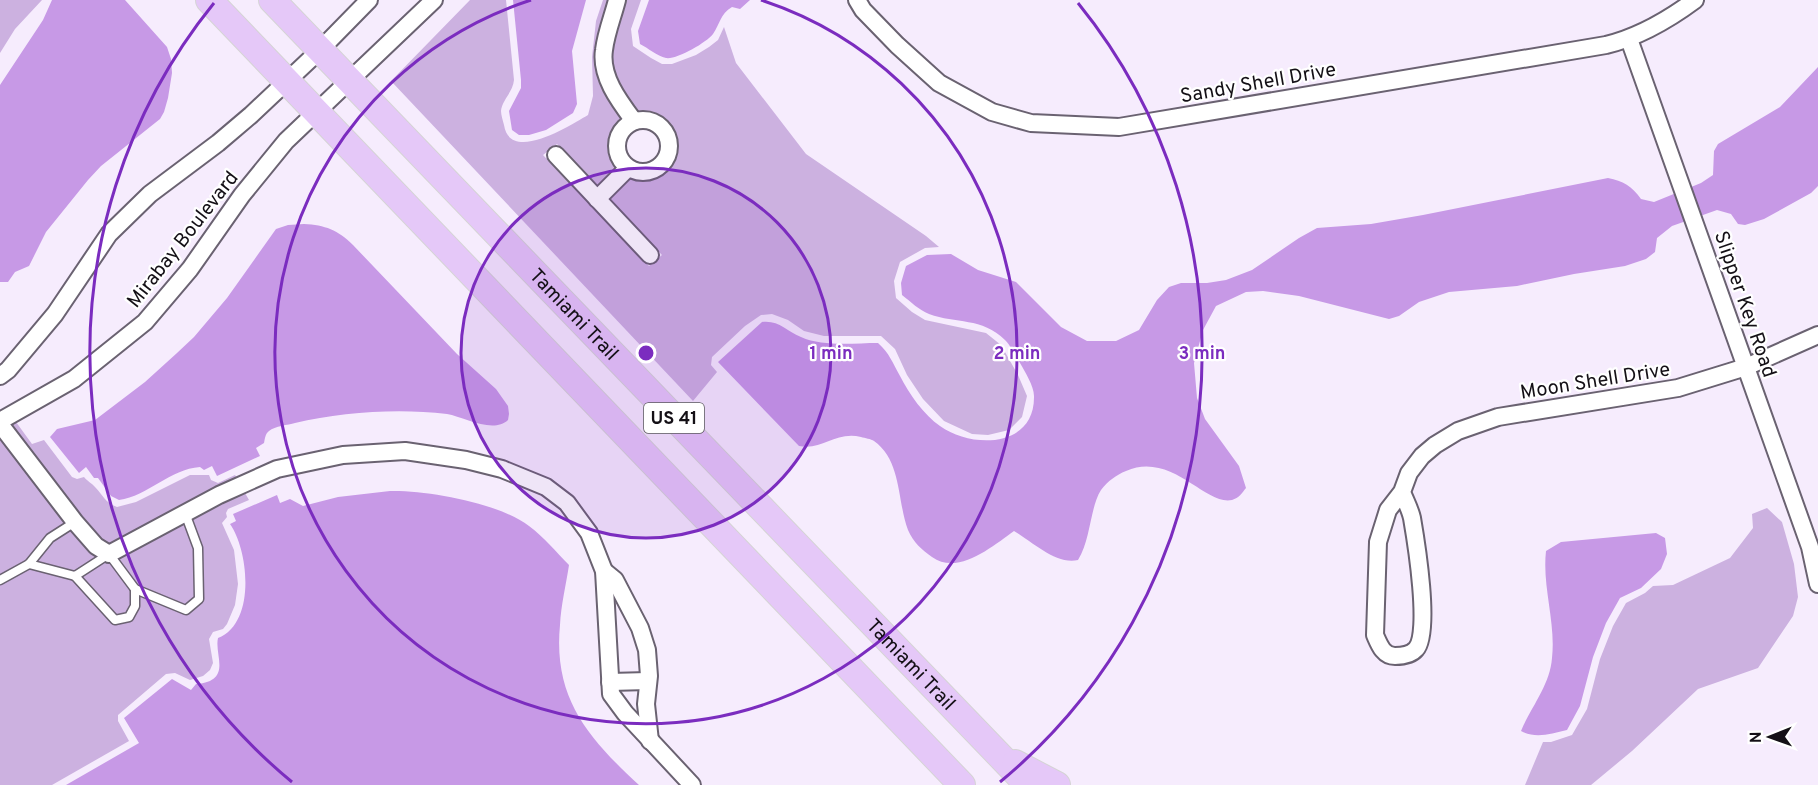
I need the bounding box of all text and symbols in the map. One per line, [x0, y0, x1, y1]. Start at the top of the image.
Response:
street label: Sandy Shell Drive [1178, 57, 1338, 110]
street label: Mirabay Boulevard [122, 167, 245, 314]
street label: Slipper Key Road [1707, 228, 1781, 381]
street label: Tamiami Trail [523, 264, 623, 367]
centre of rings [636, 343, 656, 363]
text: 1 min [809, 343, 853, 366]
text: 2 min [993, 343, 1041, 366]
text: 3 min [1179, 343, 1225, 366]
street label: Moon Shell Drive [1518, 357, 1672, 407]
road number: US 41 [644, 403, 704, 433]
street label: Tamiami Trail [860, 614, 960, 717]
north arrow [1740, 707, 1800, 767]
text: N [1747, 731, 1767, 743]

